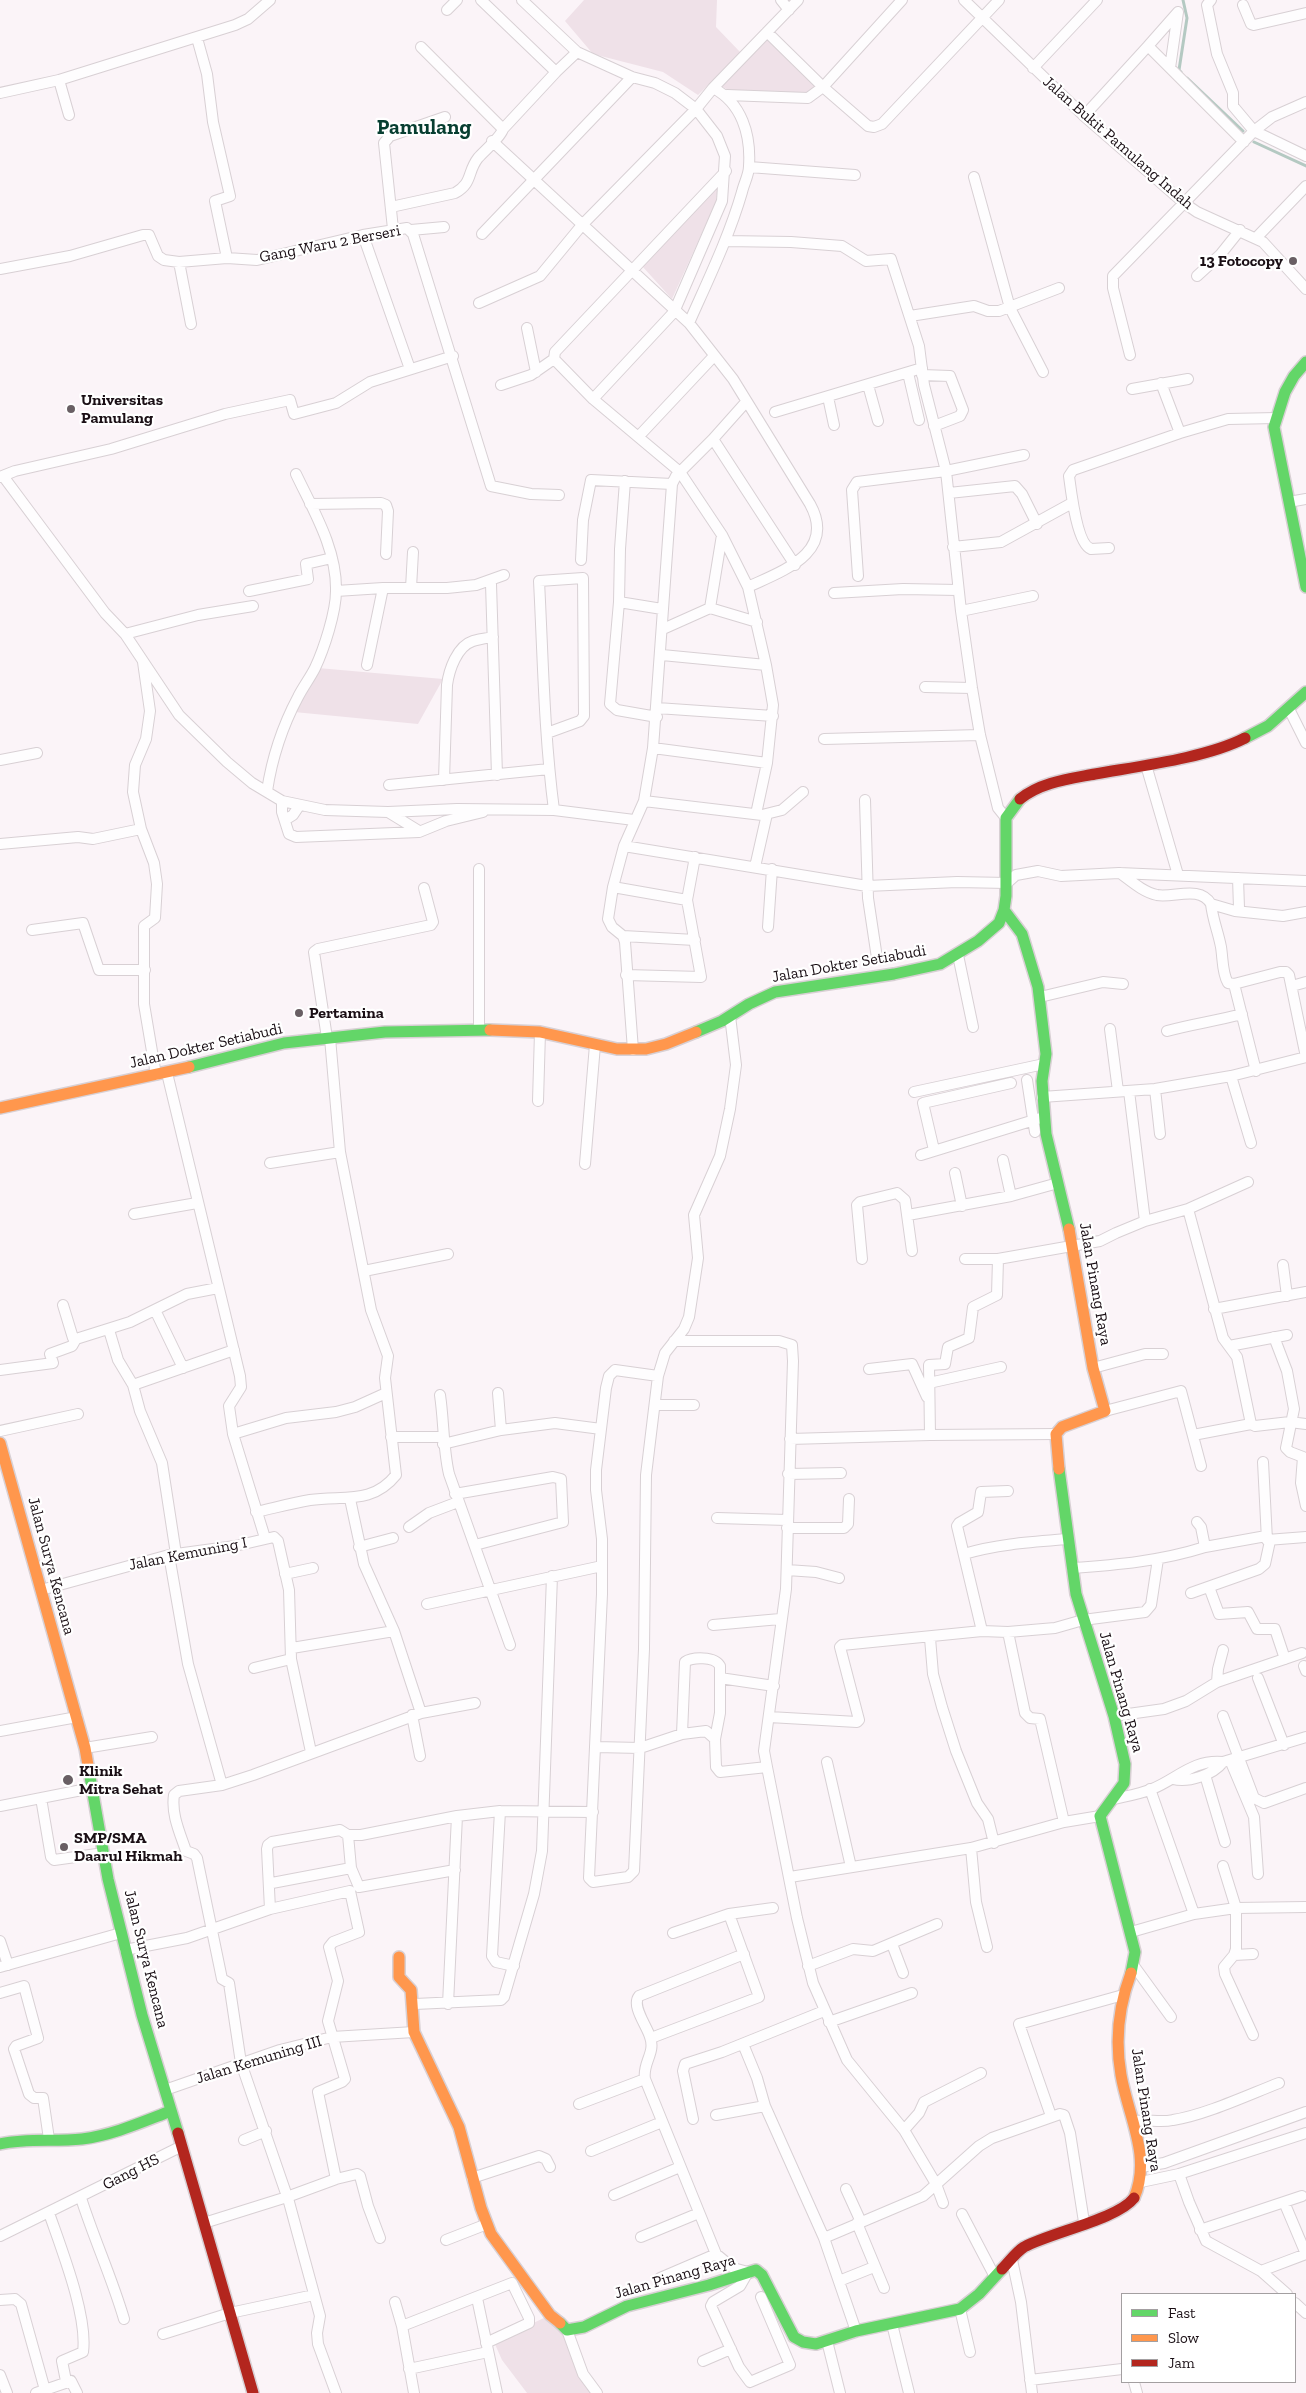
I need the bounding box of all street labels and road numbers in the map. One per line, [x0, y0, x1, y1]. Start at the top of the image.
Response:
street label: Jalan Bukit Pamulang Indah [1039, 72, 1197, 214]
street label: Gang Waru 2 Berseri [258, 221, 402, 267]
street label: Jalan Dokter Setiabudi [771, 941, 927, 987]
street label: Jalan Dokter Setiabudi [128, 1019, 284, 1073]
street label: Jalan Pinang Raya [1075, 1221, 1115, 1347]
street label: Jalan Surya Kencana [23, 1495, 79, 1637]
street label: Jalan Kemuning I [127, 1533, 249, 1575]
street label: Jalan Pinang Raya [1095, 1629, 1147, 1755]
street label: Jalan Surya Kencana [120, 1888, 172, 2030]
street label: Jalan Kemuning III [194, 2032, 324, 2088]
street label: Jalan Pinang Raya [1127, 2047, 1165, 2173]
street label: Gang HS [99, 2150, 163, 2194]
street label: Jalan Pinang Raya [612, 2251, 738, 2303]

